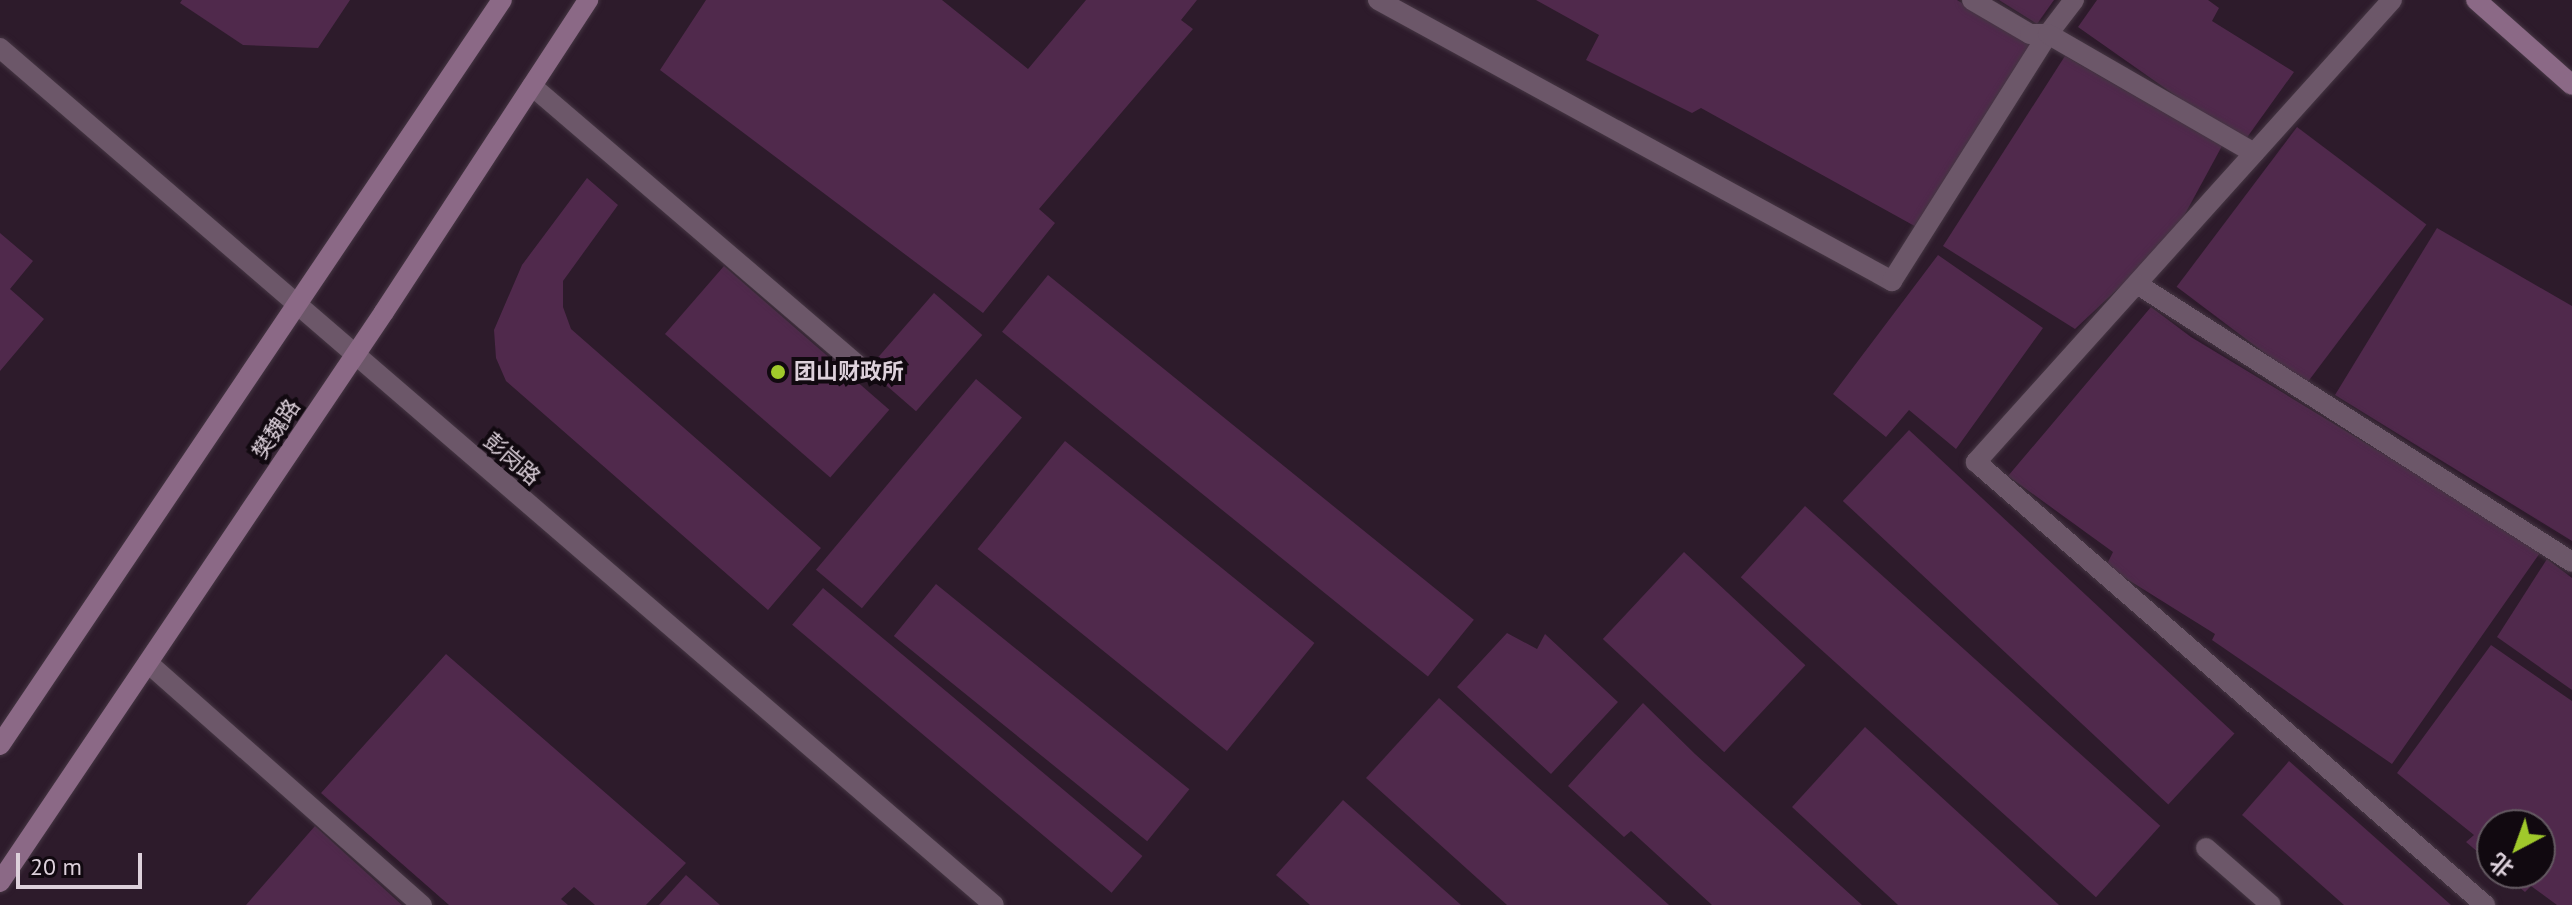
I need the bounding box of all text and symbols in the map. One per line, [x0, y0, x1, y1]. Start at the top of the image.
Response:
place label: 团山财政所 [794, 359, 904, 385]
marker: 团山财政所 [769, 363, 787, 381]
street label: 樊魏路 [247, 394, 305, 464]
street label: 彭岗路 [478, 427, 546, 491]
north arrow [2476, 809, 2556, 889]
scale bar [20, 837, 146, 887]
text: 北 [2484, 848, 2519, 883]
text: 20 m [30, 851, 82, 882]

